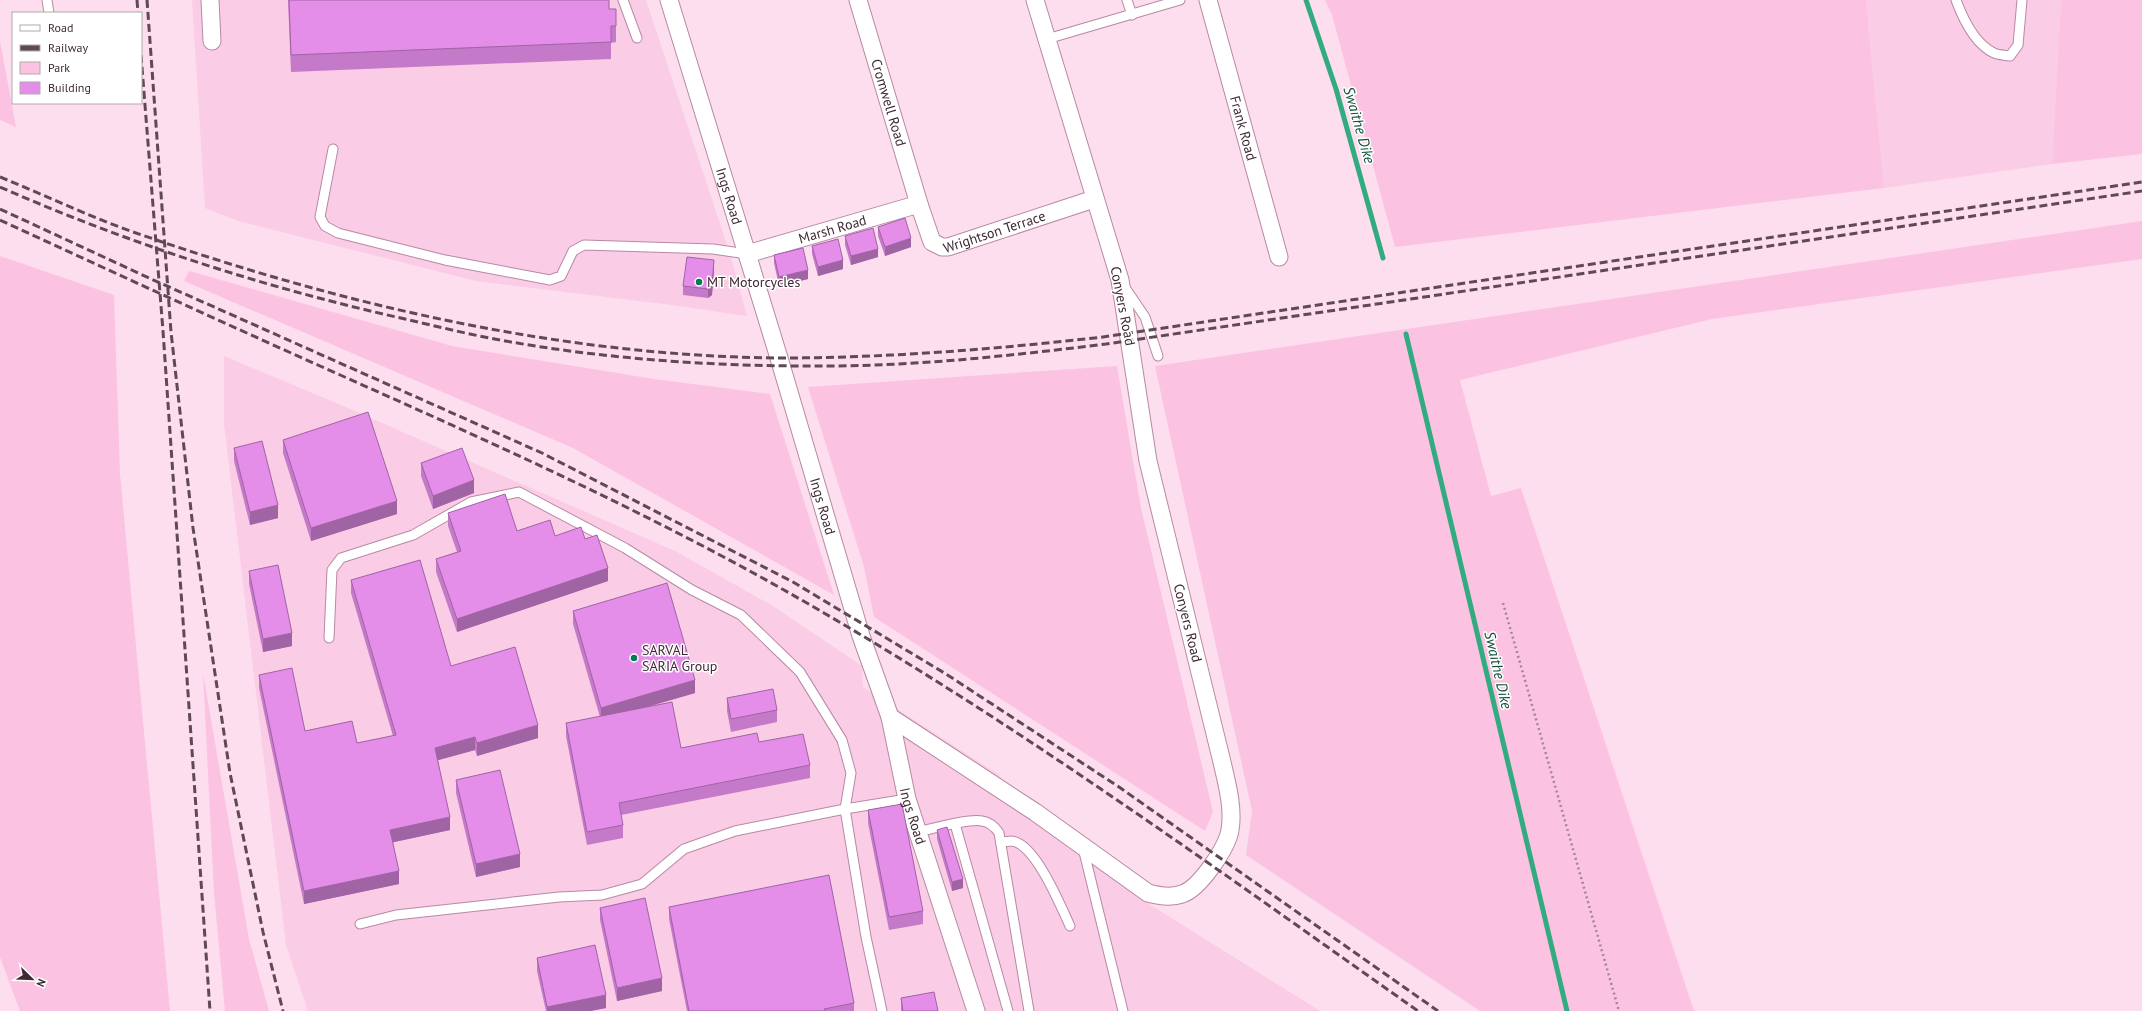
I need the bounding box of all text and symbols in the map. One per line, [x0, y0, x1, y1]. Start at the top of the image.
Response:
legend [12, 12, 142, 104]
text: Road [48, 20, 73, 35]
text: Railway [48, 40, 88, 55]
street label: Cromwell Road [867, 57, 910, 148]
text: Park [48, 60, 70, 75]
text: Building [48, 80, 91, 95]
water label: Swaithe Dike [1339, 84, 1380, 166]
street label: Frank Road [1226, 94, 1261, 163]
street label: Ings Road [712, 165, 746, 227]
street label: Wrightson Terrace [941, 207, 1048, 257]
street label: Marsh Road [796, 211, 868, 248]
street label: Conyers Road [1107, 265, 1139, 347]
place label: MT Motorcycles [707, 273, 800, 291]
marker: MT Motorcycles [694, 277, 704, 287]
street label: Ings Road [806, 476, 840, 537]
street label: Conyers Road [1170, 582, 1206, 664]
water label: Swaithe Dike [1480, 629, 1517, 711]
place label: SARVAL SARIA Group [642, 641, 717, 675]
marker: SARVAL SARIA Group [629, 653, 639, 663]
street label: Ings Road [896, 786, 930, 847]
north arrow [12, 959, 52, 999]
text: N [33, 977, 49, 989]

